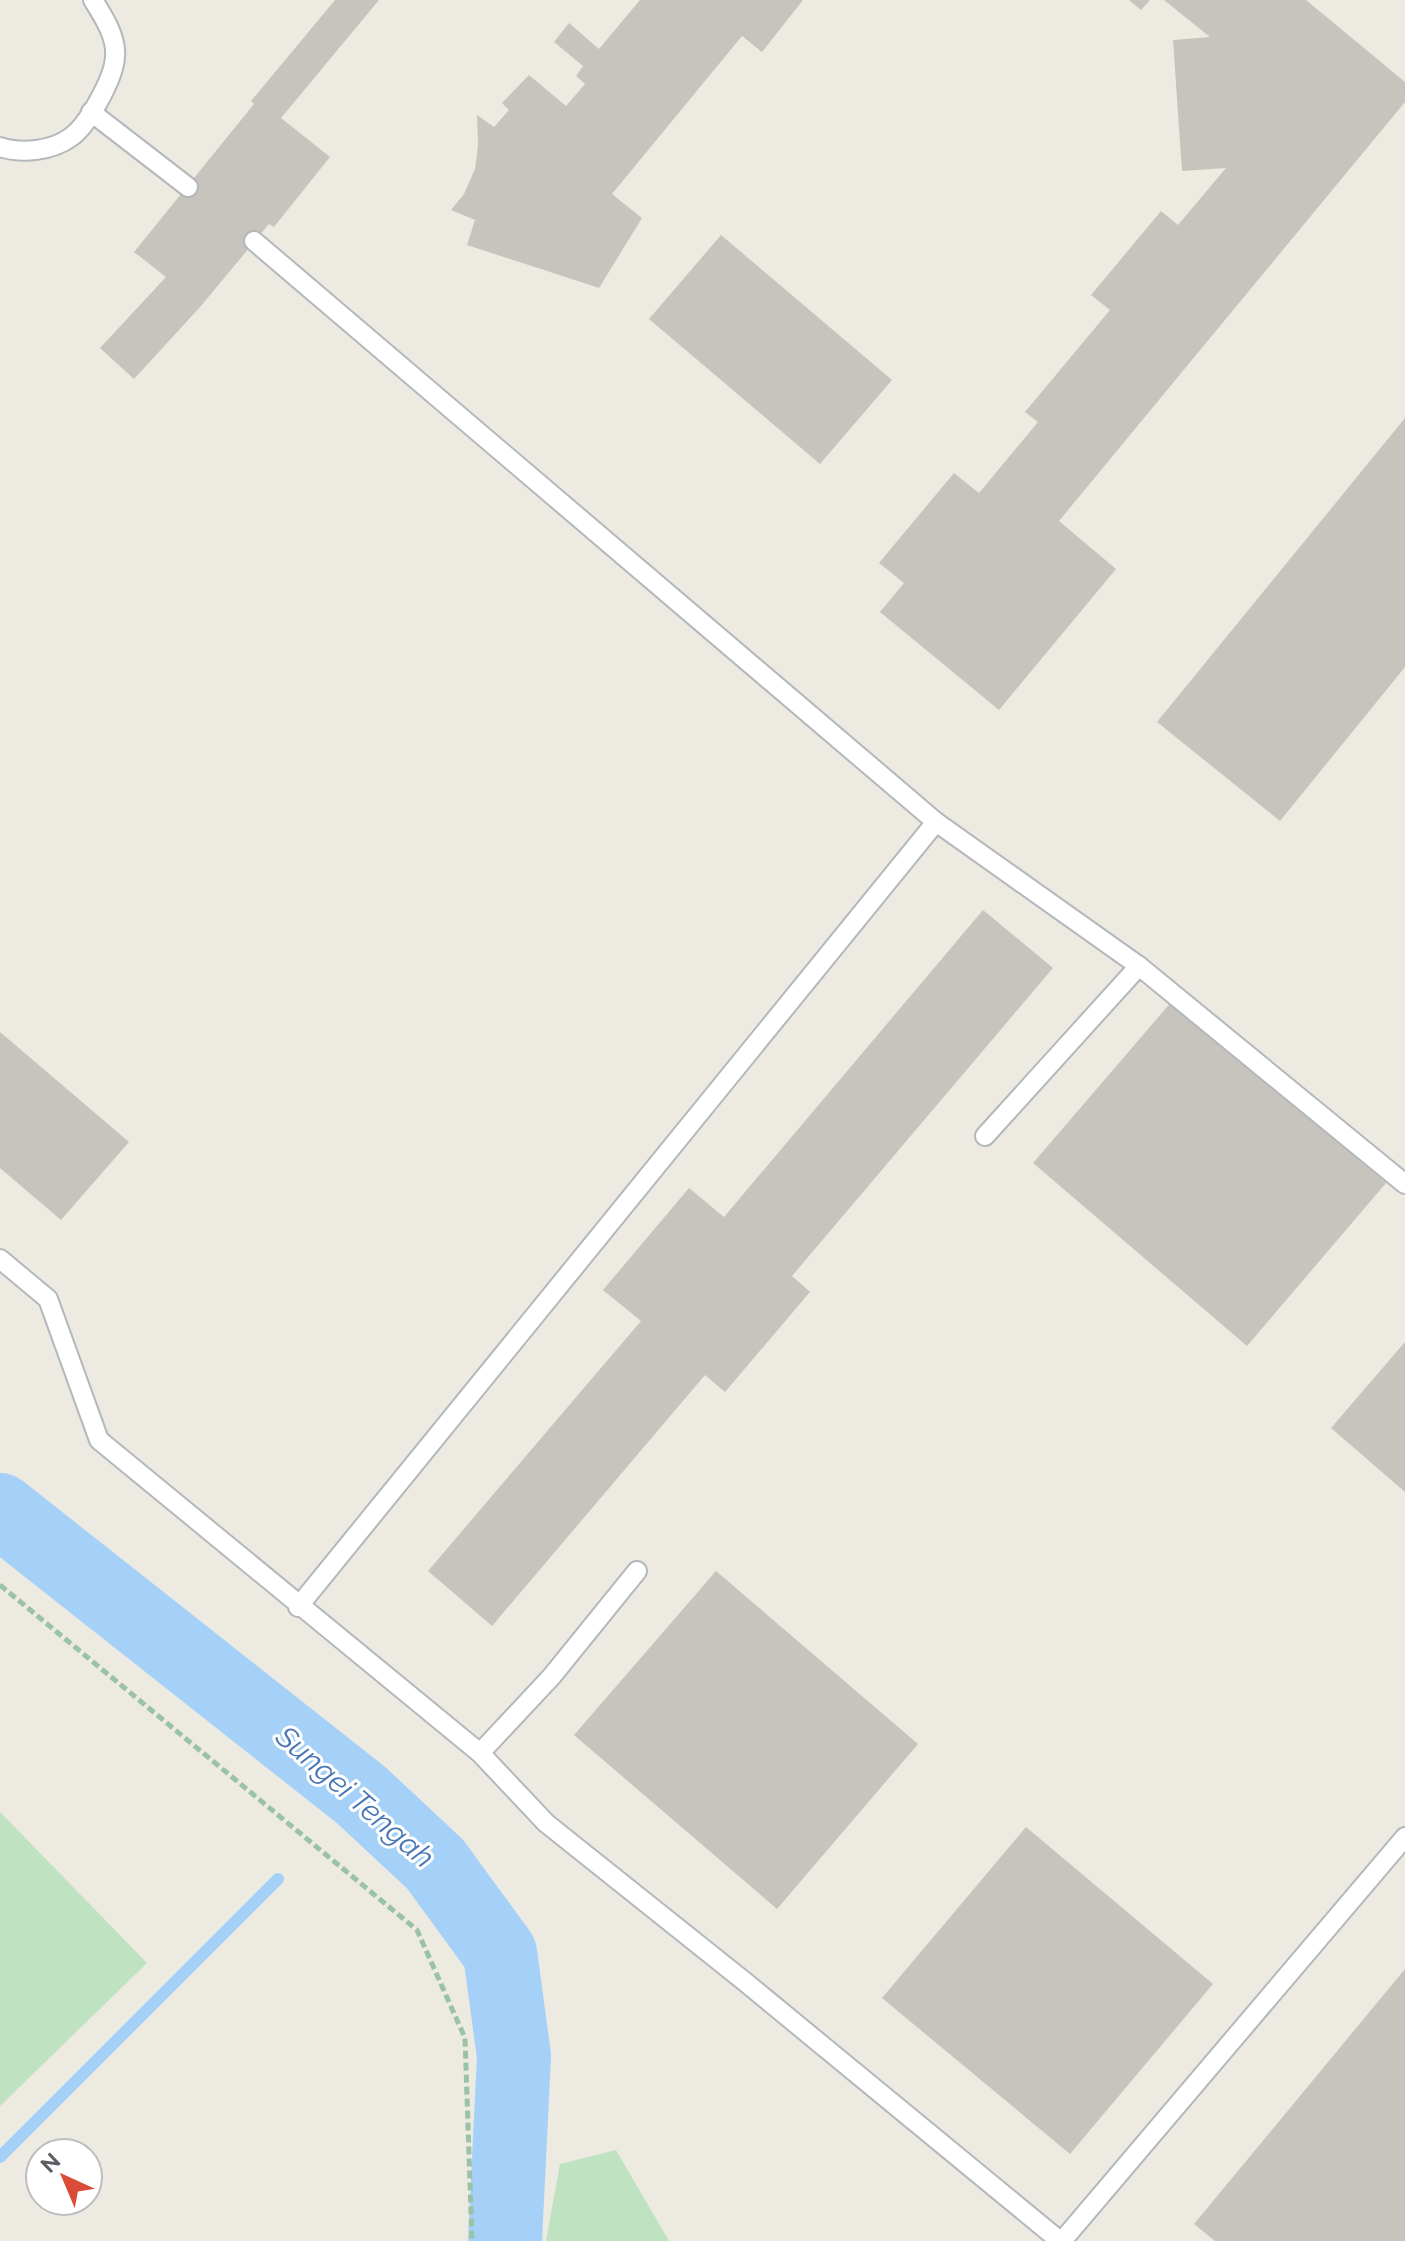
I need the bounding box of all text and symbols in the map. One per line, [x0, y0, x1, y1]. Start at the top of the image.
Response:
water label: Sungei Tengah [268, 1718, 441, 1875]
north arrow [24, 2137, 104, 2217]
text: N [35, 2147, 65, 2178]

